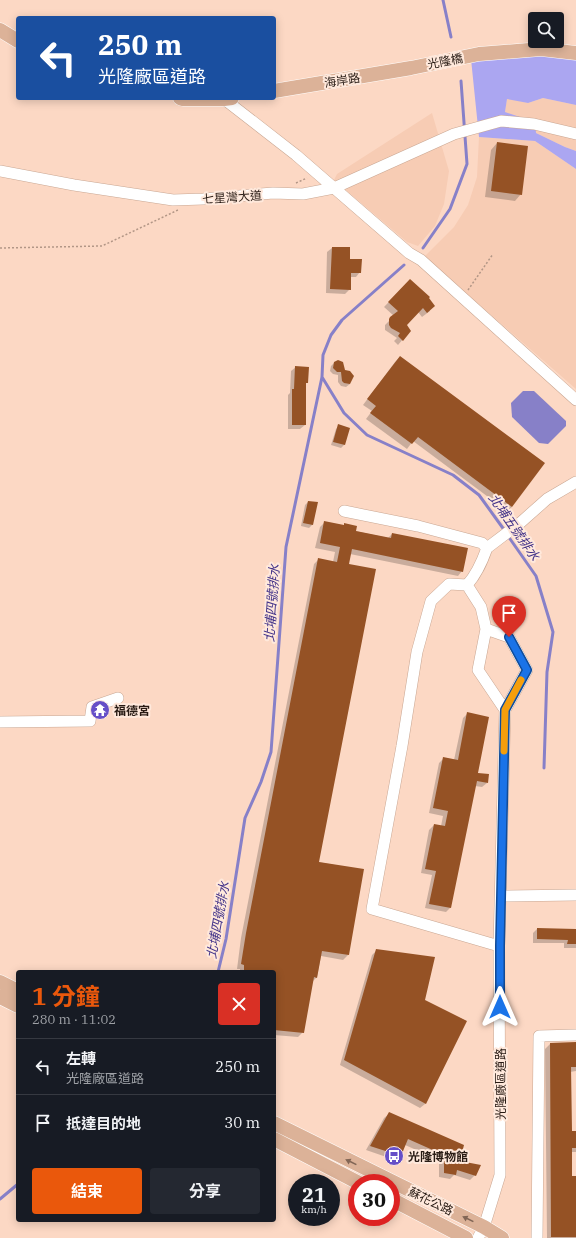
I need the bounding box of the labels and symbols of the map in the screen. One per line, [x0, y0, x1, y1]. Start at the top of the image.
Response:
street label: 光隆橋 [426, 50, 464, 72]
street label: 海岸路 [323, 70, 361, 90]
street label: 七星灣大道 [202, 187, 262, 207]
water label: 北埔五號排水 [485, 490, 544, 565]
water label: 北埔四號排水 [261, 563, 283, 643]
pin [492, 596, 526, 637]
temple icon: 福德宮 [89, 699, 111, 721]
place label: 福德宮 [114, 703, 150, 718]
water label: 北埔四號排水 [203, 879, 233, 960]
position arrow [479, 986, 521, 1028]
street label: 光隆廠區道路 [493, 1048, 508, 1120]
bus stop icon: 光隆博物館 [383, 1145, 405, 1167]
place label: 光隆博物館 [408, 1149, 468, 1164]
one-way arrow [345, 1159, 357, 1165]
speed limit sign: 30 [348, 1174, 400, 1226]
street label: 蘇花公路 [406, 1184, 456, 1218]
one-way arrow [462, 1216, 473, 1222]

